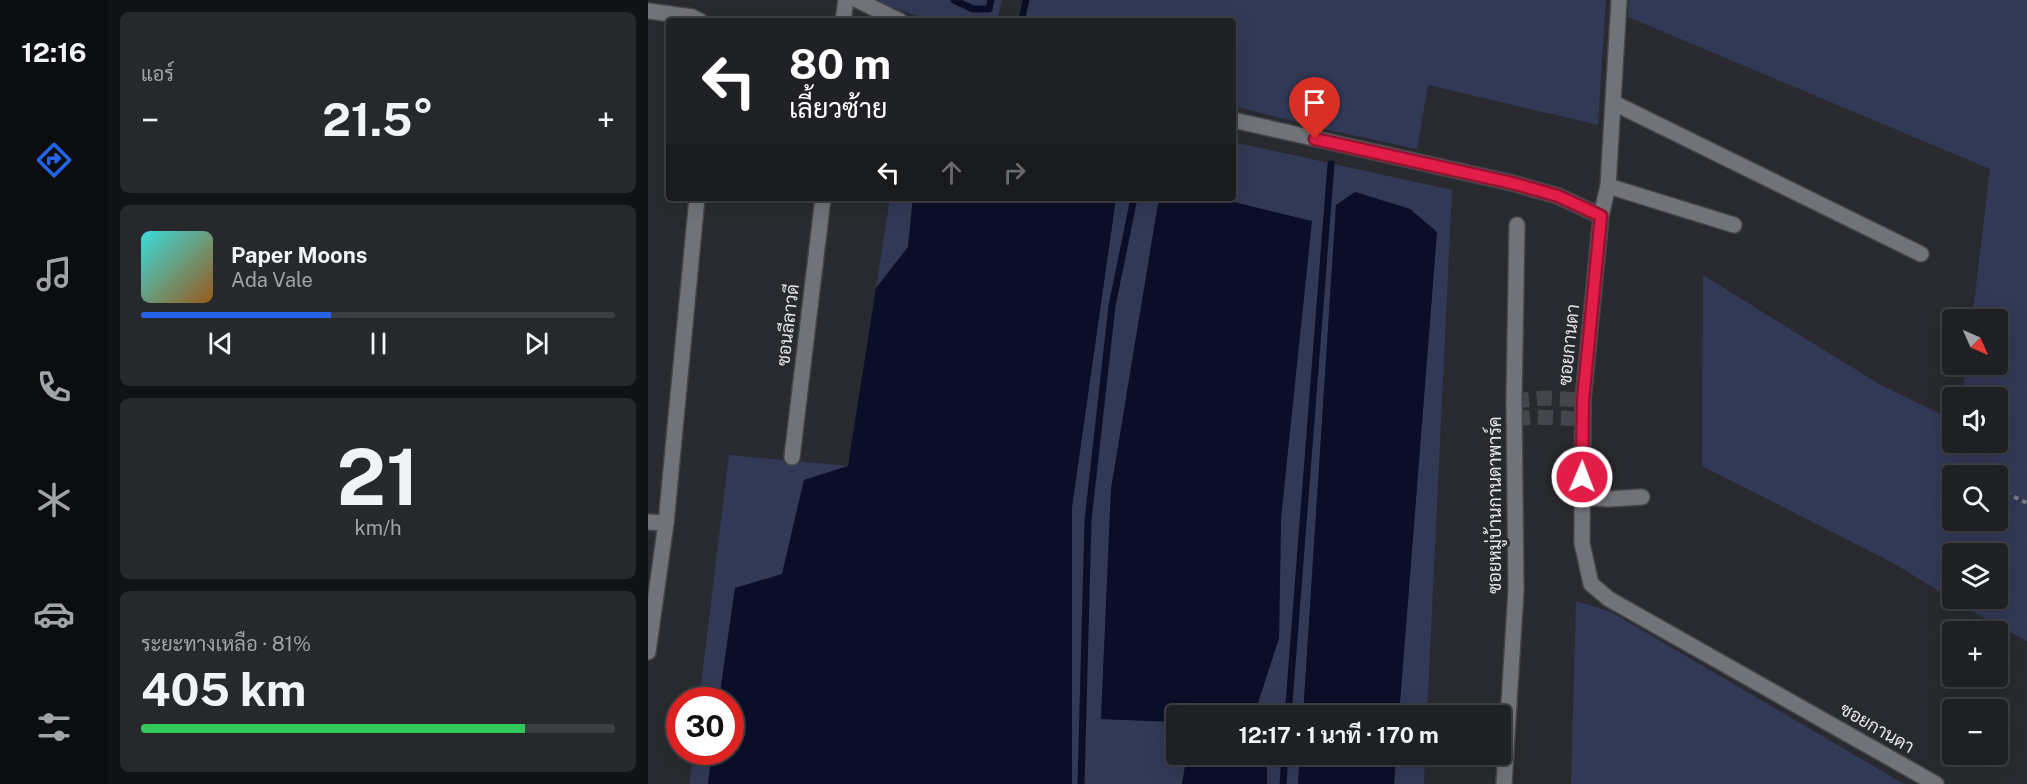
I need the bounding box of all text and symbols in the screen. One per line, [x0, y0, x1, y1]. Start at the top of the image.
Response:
text: 12:16 [21, 36, 87, 68]
text: 80 m [789, 39, 891, 88]
icon: left [690, 42, 768, 120]
text: แอร์ [141, 62, 174, 86]
pin [1289, 77, 1340, 139]
icon: arrive [1298, 86, 1331, 119]
text: เลี้ยวซ้าย [789, 92, 887, 124]
text: 21.5° [322, 93, 434, 146]
text: − [141, 101, 159, 139]
text: + [597, 101, 615, 139]
icon: directions [33, 139, 75, 181]
icon: left [872, 156, 905, 189]
icon: ahead [935, 156, 968, 189]
icon: right [998, 156, 1031, 189]
text: Paper Moons [231, 242, 367, 268]
icon: music [33, 253, 75, 295]
text: Ada Vale [231, 268, 313, 292]
street label: ซอนลีลาวดี [770, 282, 803, 367]
street label: ซอยกานดา [1554, 303, 1583, 387]
north arrow [1942, 309, 2008, 375]
map controls [1942, 309, 2008, 765]
icon: previous [204, 327, 237, 360]
icon: pause [362, 327, 395, 360]
icon: next [520, 327, 553, 360]
icon: phone [33, 366, 75, 408]
button: sound [1942, 387, 2008, 453]
street label: ซอยหมู่บ้านกานดาพาร์ค [1482, 416, 1508, 594]
text: 21 [337, 431, 419, 523]
position arrow [1550, 445, 1614, 509]
button: search [1942, 465, 2008, 531]
icon: climate [33, 479, 75, 521]
text: km/h [354, 516, 402, 540]
button: layers [1942, 543, 2008, 609]
icon: car [33, 593, 75, 635]
button: + [1942, 621, 2008, 687]
text: ระยะทางเหลือ · 81% [141, 632, 311, 656]
text: 405 km [141, 663, 306, 716]
speed limit sign: 30 [666, 687, 744, 765]
street label: ซอยกานดา [1837, 698, 1918, 757]
button: − [1942, 699, 2008, 765]
icon: filters [33, 706, 75, 748]
text: 12:17 · 1 นาที · 170 m [1238, 722, 1439, 748]

